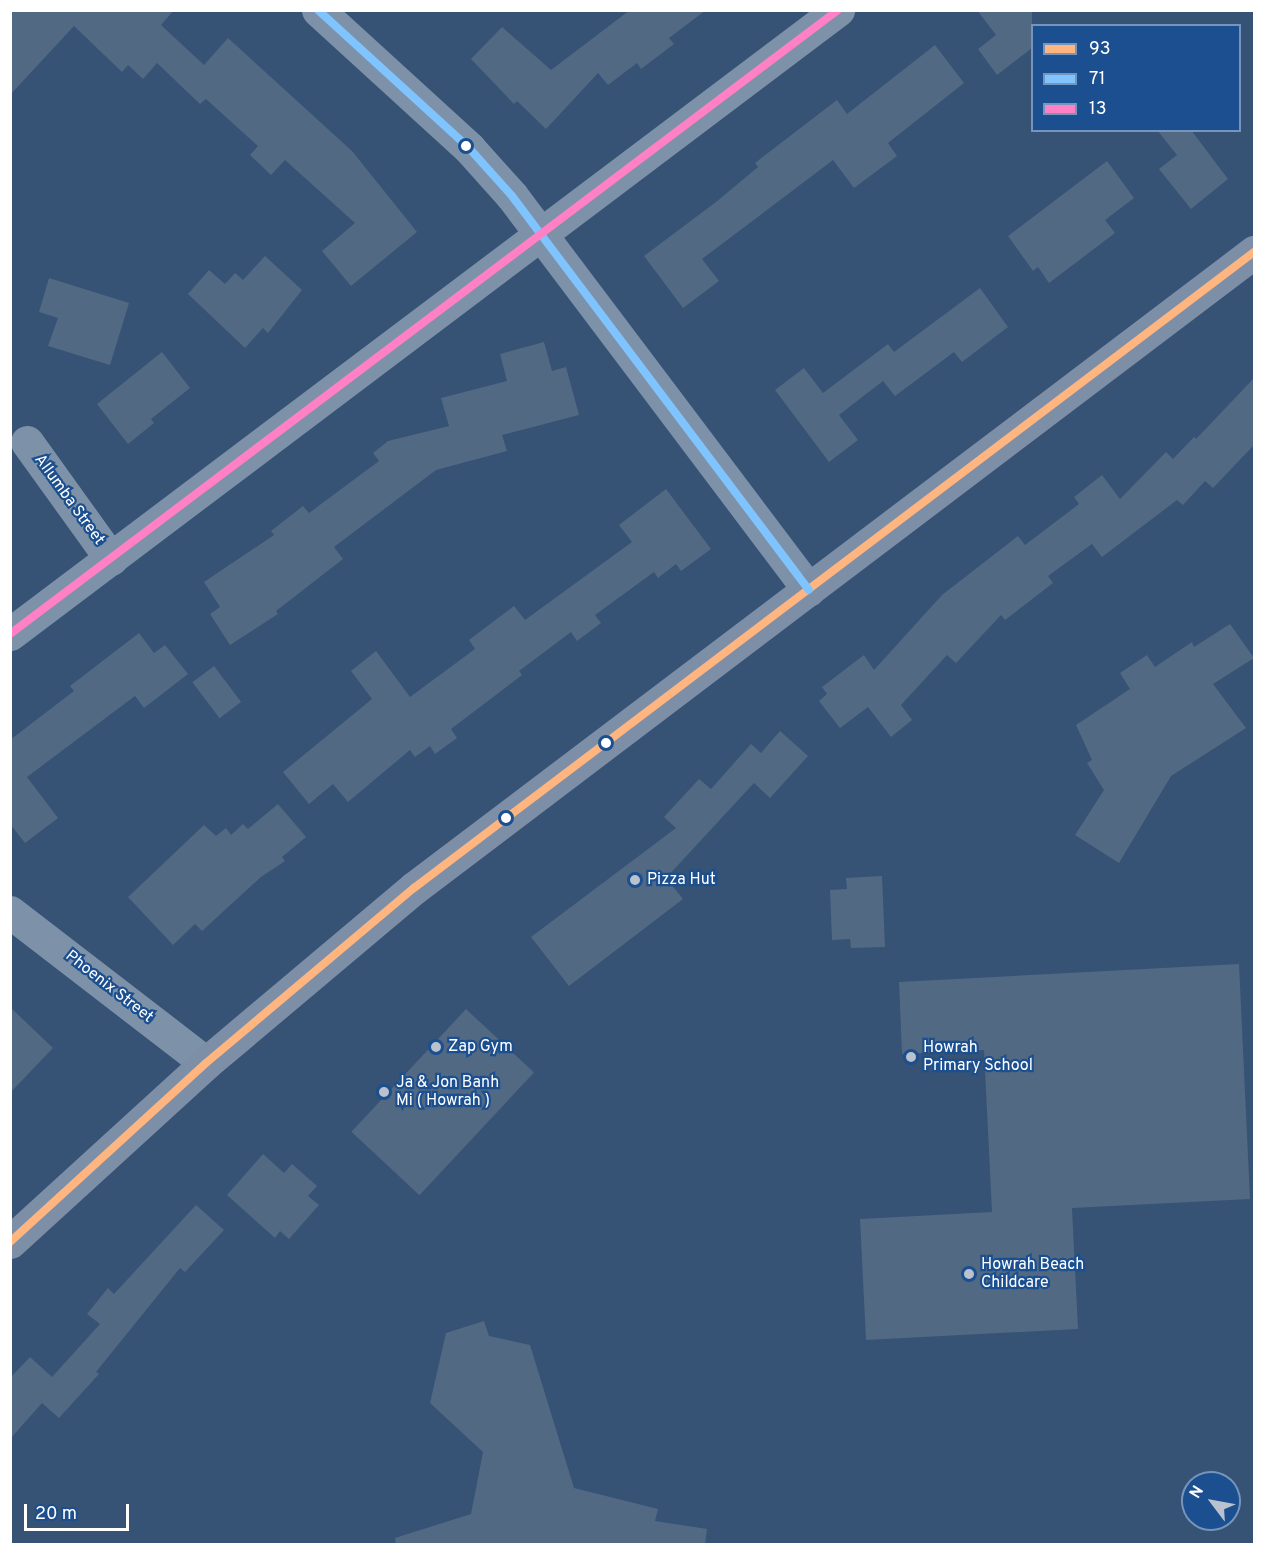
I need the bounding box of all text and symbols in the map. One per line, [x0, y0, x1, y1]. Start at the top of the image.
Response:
legend [1031, 24, 1241, 132]
text: 93 [1089, 38, 1111, 61]
text: 71 [1089, 68, 1105, 91]
text: 13 [1089, 98, 1107, 121]
unlabelled marker [460, 140, 472, 152]
street label: Allumba Street [30, 451, 108, 549]
unlabelled marker [600, 737, 612, 749]
unlabelled marker [500, 812, 512, 824]
place label: Pizza Hut [647, 870, 716, 890]
marker: Pizza Hut [628, 873, 642, 887]
street label: Phoenix Street [61, 947, 157, 1027]
place label: Zap Gym [448, 1037, 513, 1057]
place label: Howrah Primary School [923, 1038, 1033, 1076]
marker: Zap Gym [429, 1040, 443, 1054]
marker: Howrah Primary School [904, 1050, 918, 1064]
place label: Ja & Jon Banh Mi ( Howrah ) [396, 1073, 499, 1111]
marker: Ja & Jon Banh Mi ( Howrah ) [377, 1085, 391, 1099]
place label: Howrah Beach Childcare [981, 1255, 1084, 1293]
marker: Howrah Beach Childcare [962, 1267, 976, 1281]
north arrow [1181, 1471, 1241, 1531]
text: N [1186, 1482, 1209, 1503]
scale bar [27, 1492, 132, 1530]
text: 20 m [35, 1503, 77, 1526]

